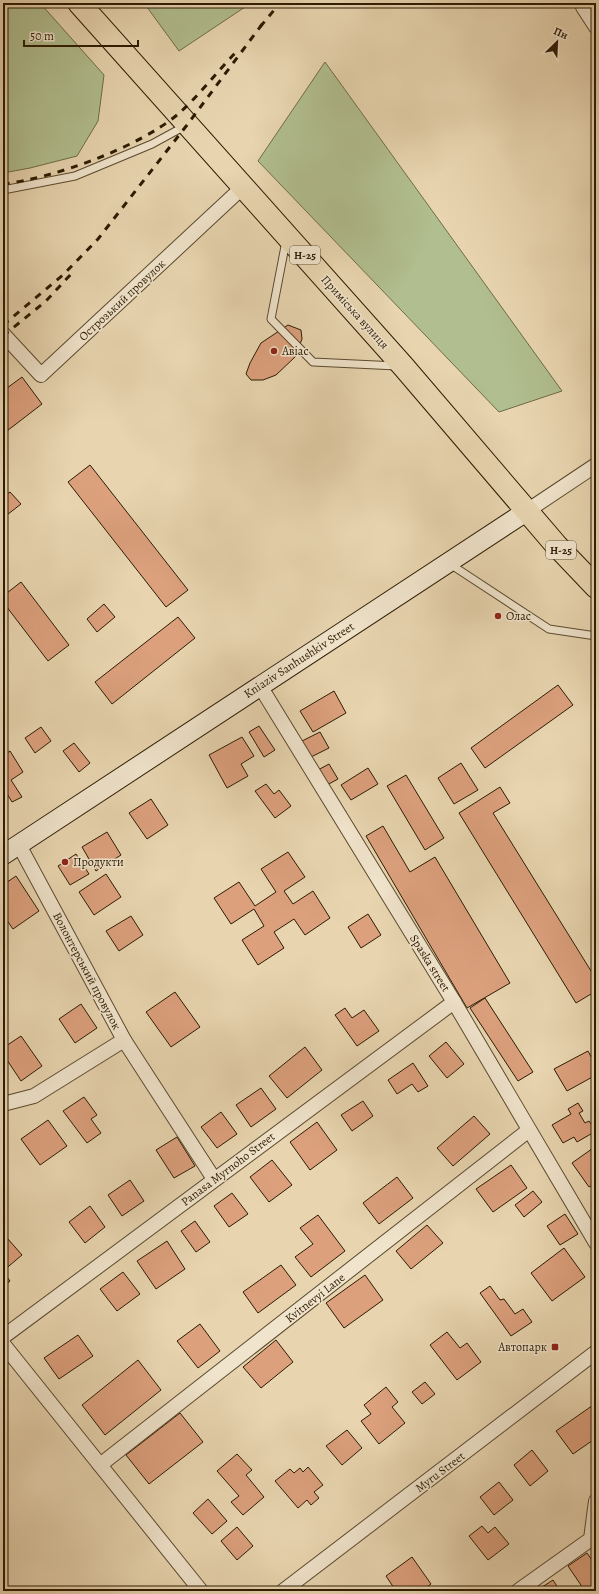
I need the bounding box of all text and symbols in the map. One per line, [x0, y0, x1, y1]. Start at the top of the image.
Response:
scale bar [24, 22, 138, 48]
north arrow [537, 22, 577, 62]
text: Пн [551, 24, 571, 43]
text: 50 m [30, 28, 54, 44]
road number: Н-25 [290, 246, 320, 264]
street label: Острозький провулок [75, 256, 169, 344]
street label: Приміська вулиця [318, 272, 393, 353]
place label: Авіас [281, 343, 309, 359]
marker: Авіас [269, 346, 279, 356]
road number: Н-25 [546, 541, 576, 559]
place label: Олас [506, 608, 531, 624]
marker: Олас [493, 611, 503, 621]
street label: Kniaziv Sanhushkiv Street [241, 618, 357, 702]
place label: Продукти [73, 854, 124, 870]
marker: Продукти [60, 857, 70, 867]
street label: Волонтерський провулок [49, 909, 125, 1033]
street label: Spaska street [406, 931, 454, 995]
street label: Panasa Myrnoho Street [178, 1128, 278, 1210]
street label: Kvitnevyi Lane [282, 1270, 348, 1326]
place label: Автопарк [497, 1339, 547, 1355]
marker: Автопарк [550, 1342, 560, 1352]
street label: Myru Street [412, 1448, 468, 1496]

